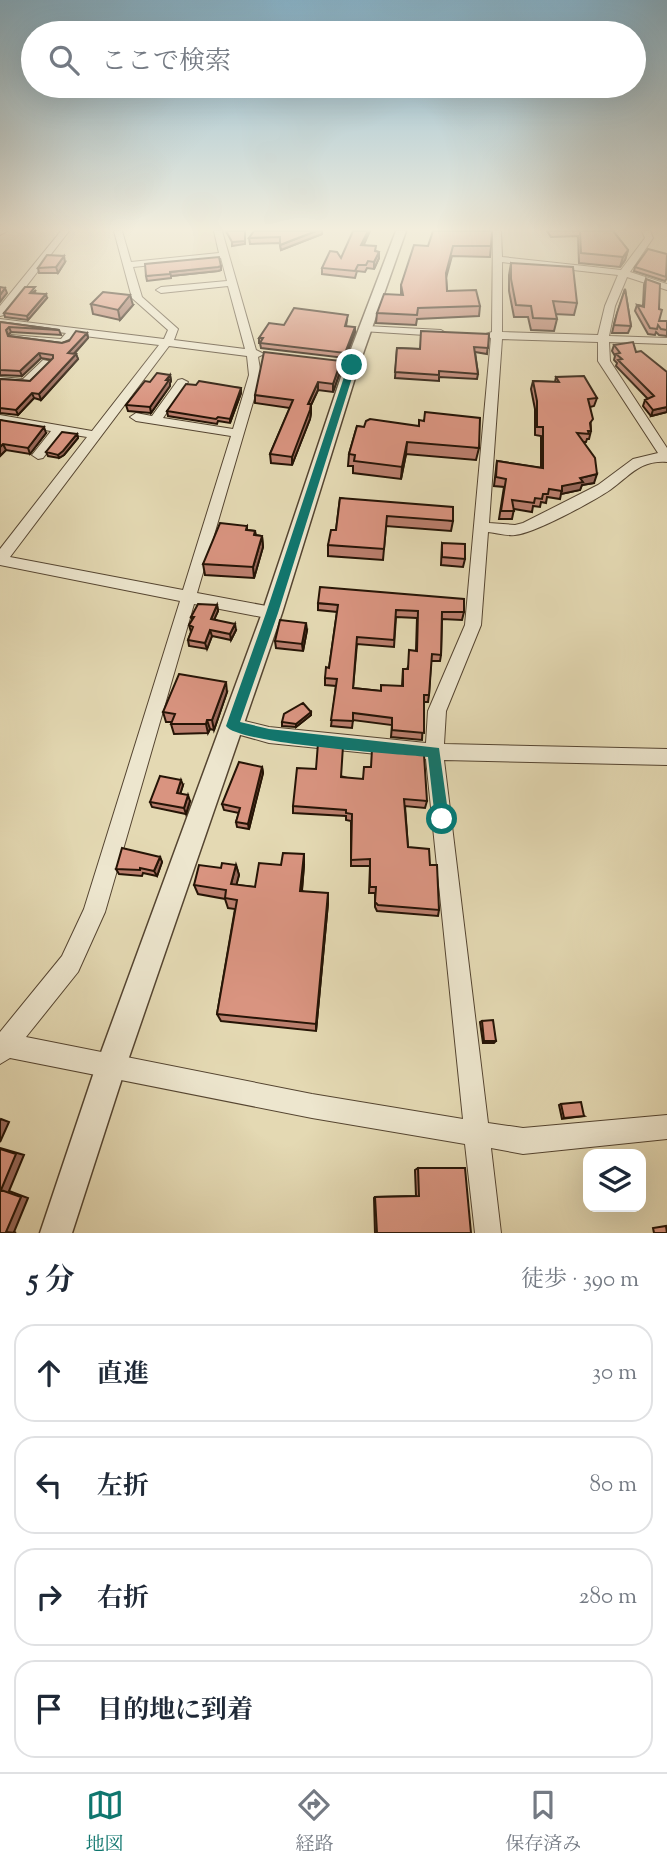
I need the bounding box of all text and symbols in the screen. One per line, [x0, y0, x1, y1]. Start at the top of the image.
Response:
search box [21, 21, 646, 98]
icon: search [45, 41, 83, 79]
text: ここで検索 [101, 44, 231, 81]
route end [336, 349, 367, 380]
route start [426, 803, 457, 834]
map controls [583, 1149, 646, 1212]
button: layers [583, 1149, 646, 1212]
text: 5 分 [28, 1260, 75, 1303]
text: 徒歩 · 390 m [521, 1264, 639, 1297]
icon: ahead [30, 1354, 68, 1392]
text: 直進 [97, 1357, 149, 1394]
text: 30 m [592, 1357, 637, 1390]
icon: left [30, 1466, 68, 1504]
text: 左折 [97, 1469, 149, 1506]
text: 80 m [589, 1469, 637, 1502]
icon: right [30, 1578, 68, 1616]
text: 右折 [97, 1581, 149, 1618]
text: 280 m [579, 1581, 637, 1614]
icon: arrive [30, 1690, 68, 1728]
text: 目的地に到着 [97, 1693, 253, 1730]
tab: 地図 [86, 1786, 124, 1859]
tab: 経路 [295, 1786, 333, 1859]
tab: 保存済み [505, 1786, 581, 1859]

